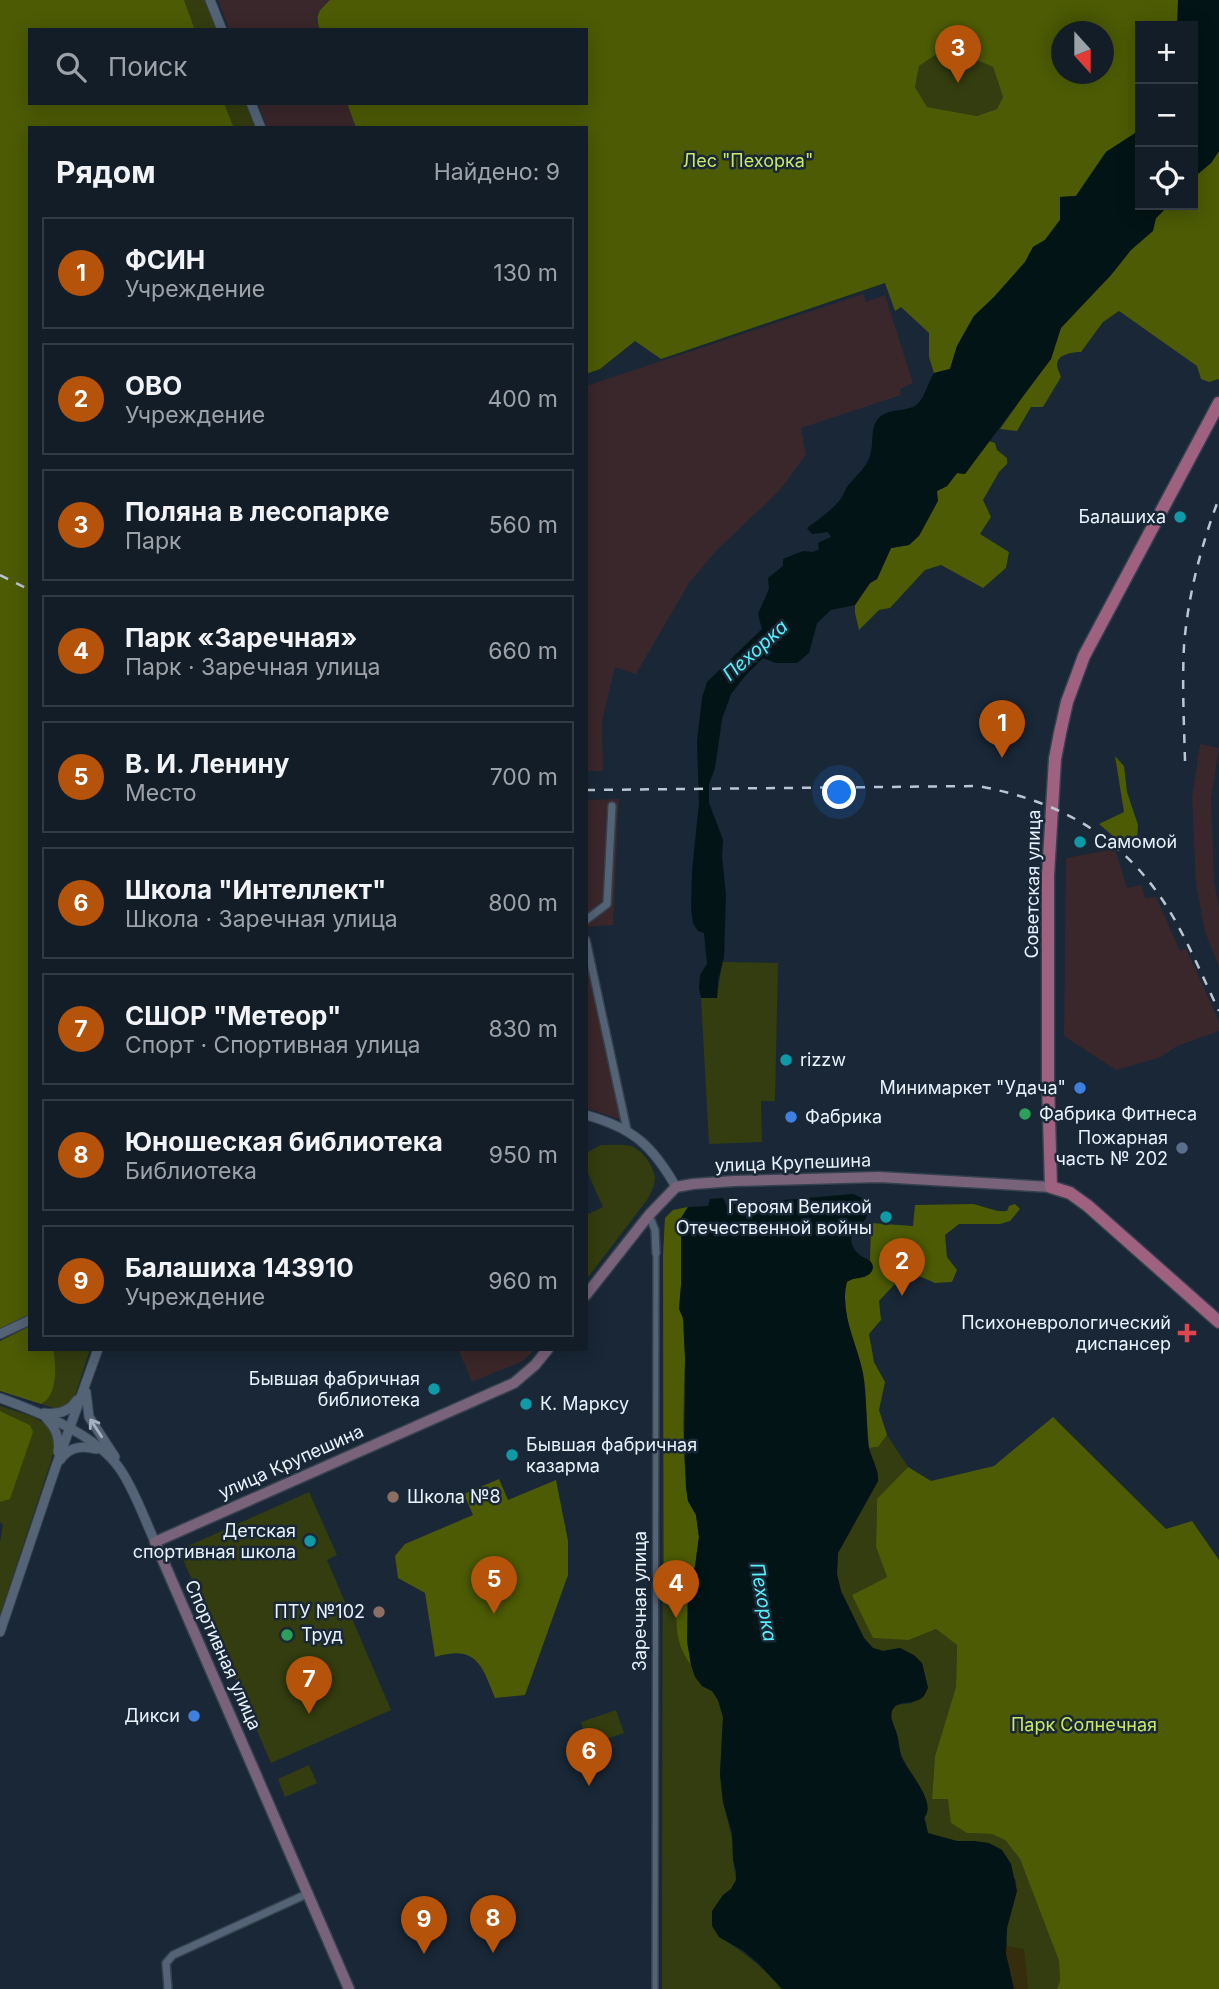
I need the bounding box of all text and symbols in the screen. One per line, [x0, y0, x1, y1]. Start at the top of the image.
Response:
north arrow [1051, 21, 1114, 84]
map controls [1135, 21, 1198, 210]
button: + [1135, 21, 1198, 84]
pin: 3 [935, 25, 981, 83]
search box [28, 28, 588, 105]
icon: search [52, 48, 90, 86]
text: Поиск [108, 51, 187, 82]
button: − [1135, 84, 1198, 147]
button: locate [1135, 147, 1198, 210]
park label: Лес "Пехорка" [683, 150, 813, 171]
text: Рядом [56, 154, 156, 190]
text: Найдено: 9 [434, 158, 560, 186]
text: ФСИН [125, 244, 205, 275]
text: 1 [76, 259, 86, 287]
text: 130 m [493, 259, 558, 287]
text: Учреждение [125, 275, 265, 303]
text: ОВО [125, 370, 182, 401]
text: 2 [74, 385, 88, 413]
text: 400 m [488, 385, 558, 413]
text: Учреждение [125, 401, 265, 429]
text: Поляна в лесопарке [125, 496, 390, 527]
place label: Балашиха [1078, 506, 1166, 527]
marker: Балашиха [1172, 509, 1188, 525]
text: 3 [74, 511, 88, 539]
text: 560 m [489, 511, 558, 539]
text: Парк [125, 527, 182, 555]
water label: Пехорка [718, 615, 793, 686]
text: Парк «Заречная» [125, 622, 358, 653]
text: 4 [73, 637, 89, 665]
text: 660 m [488, 637, 558, 665]
text: Парк · Заречная улица [125, 653, 380, 681]
pin: 1 [979, 700, 1025, 758]
text: В. И. Ленину [125, 748, 289, 779]
text: 5 [74, 763, 88, 791]
text: 700 m [490, 763, 558, 791]
your location [822, 775, 856, 809]
text: Место [125, 779, 196, 807]
street label: Советская улица [1021, 809, 1044, 959]
place label: Самомой [1094, 831, 1177, 852]
marker: Самомой [1072, 834, 1088, 850]
text: Школа "Интеллект" [125, 874, 386, 905]
text: 6 [74, 889, 88, 917]
text: 800 m [488, 889, 558, 917]
text: Школа · Заречная улица [125, 905, 398, 933]
text: СШОР "Метеор" [125, 1000, 341, 1031]
text: 7 [74, 1015, 88, 1043]
text: 830 m [488, 1015, 558, 1043]
text: Спорт · Спортивная улица [125, 1031, 420, 1059]
place label: rizzw [800, 1049, 846, 1070]
marker: rizzw [778, 1052, 794, 1068]
place label: Минимаркет "Удача" [880, 1077, 1066, 1098]
marker: Минимаркет "Удача" [1072, 1080, 1088, 1096]
place label: Фабрика Фитнеса [1039, 1103, 1197, 1124]
place label: Фабрика [805, 1106, 882, 1127]
marker: Фабрика Фитнеса [1017, 1106, 1033, 1122]
marker: Фабрика [783, 1109, 799, 1125]
text: Юношеская библиотека [125, 1126, 443, 1157]
place label: Пожарная часть № 202 [1055, 1127, 1168, 1169]
marker: Пожарная часть № 202 [1174, 1140, 1190, 1156]
text: 8 [74, 1141, 88, 1169]
text: 950 m [489, 1141, 558, 1169]
street label: улица Крупешина [714, 1149, 871, 1176]
text: Библиотека [125, 1157, 257, 1185]
place label: Героям Великой Отечественной войны [676, 1196, 872, 1238]
marker: Героям Великой Отечественной войны [878, 1209, 894, 1225]
pin: 2 [879, 1238, 925, 1296]
text: Балашиха 143910 [125, 1252, 354, 1283]
text: 9 [74, 1267, 88, 1295]
text: 960 m [488, 1267, 558, 1295]
text: Учреждение [125, 1283, 265, 1311]
place label: Психоневрологический диспансер [961, 1312, 1171, 1354]
marker: Психоневрологический диспансер [1177, 1323, 1197, 1343]
place label: Бывшая фабричная библиотека [249, 1368, 420, 1410]
marker: Бывшая фабричная библиотека [426, 1381, 442, 1397]
place label: К. Марксу [540, 1393, 629, 1414]
marker: К. Марксу [518, 1396, 534, 1412]
one-way arrow [89, 1419, 103, 1438]
street label: улица Крупешина [215, 1420, 366, 1503]
place label: Бывшая фабричная казарма [526, 1434, 697, 1476]
marker: Бывшая фабричная казарма [504, 1447, 520, 1463]
place label: Школа №8 [407, 1486, 501, 1507]
marker: Школа №8 [385, 1489, 401, 1505]
place label: Детская спортивная школа [133, 1520, 296, 1562]
street label: Заречная улица [629, 1531, 650, 1671]
marker: Детская спортивная школа [302, 1533, 318, 1549]
pin: 5 [471, 1556, 517, 1614]
pin: 4 [653, 1560, 699, 1618]
water label: Пехорка [745, 1561, 782, 1644]
street label: Спортивная улица [181, 1577, 266, 1733]
place label: ПТУ №102 [274, 1601, 365, 1622]
marker: ПТУ №102 [371, 1604, 387, 1620]
place label: Труд [301, 1624, 343, 1645]
marker: Труд [279, 1627, 295, 1643]
pin: 7 [286, 1656, 332, 1714]
place label: Дикси [124, 1705, 180, 1726]
marker: Дикси [186, 1708, 202, 1724]
park label: Парк Солнечная [1011, 1714, 1157, 1735]
pin: 6 [566, 1728, 612, 1786]
pin: 8 [470, 1895, 516, 1953]
pin: 9 [401, 1896, 447, 1954]

